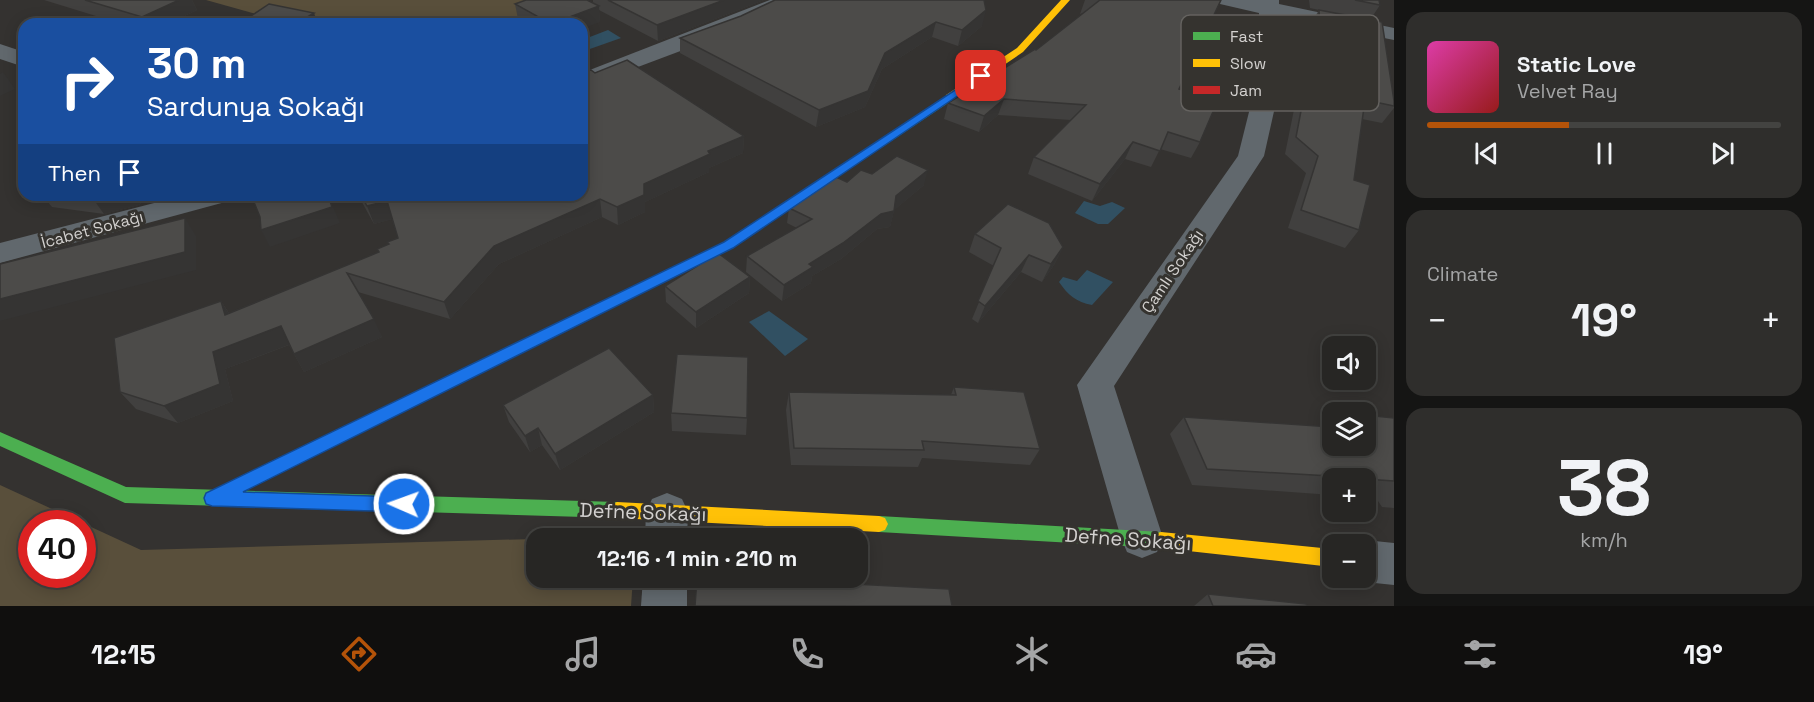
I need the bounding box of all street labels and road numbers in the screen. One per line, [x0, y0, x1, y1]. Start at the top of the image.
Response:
street label: İcabet Sokağı [39, 206, 146, 253]
street label: Çamlı Sokağı [1137, 225, 1208, 317]
street label: Defne Sokağı [579, 497, 707, 527]
street label: Defne Sokağı [1064, 522, 1192, 556]

